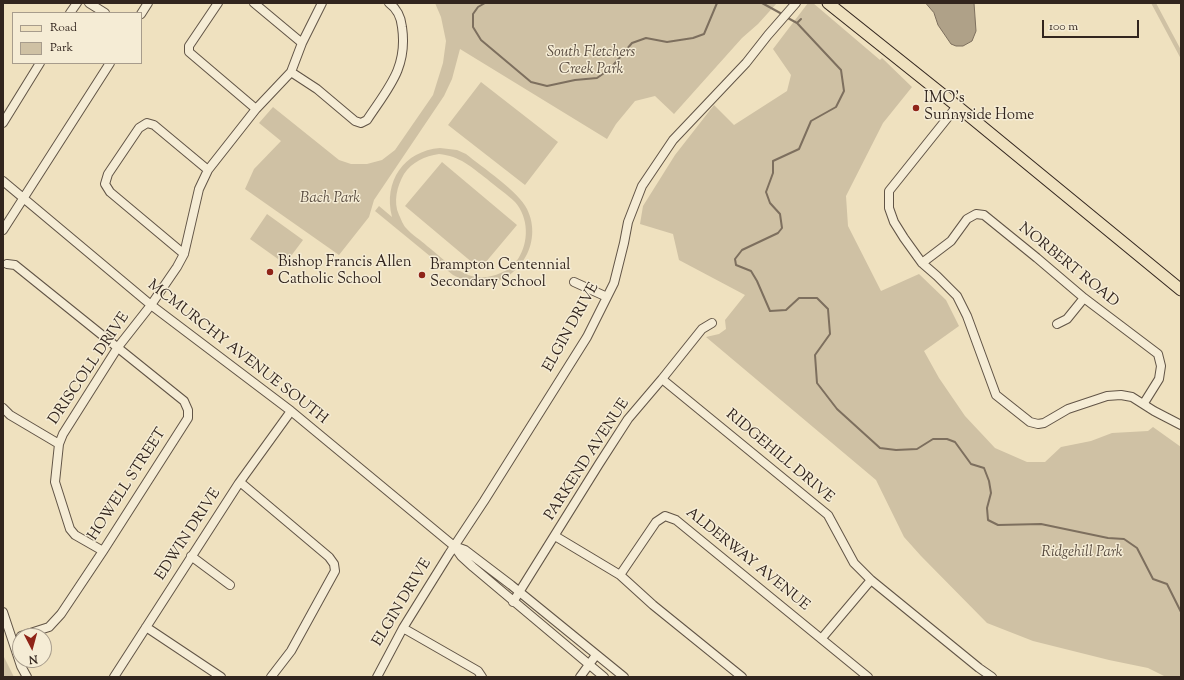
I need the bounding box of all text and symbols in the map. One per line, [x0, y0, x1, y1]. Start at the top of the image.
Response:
legend [12, 12, 142, 64]
scale bar [1044, 12, 1141, 38]
text: 100 m [1049, 18, 1078, 36]
text: Road [50, 19, 77, 37]
text: Park [50, 39, 73, 57]
park label: South Fletchers Creek Park [547, 44, 635, 79]
place label: IMO's Sunnyside Home [924, 90, 1034, 125]
marker: IMO's Sunnyside Home [911, 103, 921, 113]
park label: Bach Park [300, 190, 360, 208]
street label: NORBERT ROAD [1014, 220, 1122, 312]
place label: Bishop Francis Allen Catholic School [278, 254, 412, 289]
place label: Brampton Centennial Secondary School [430, 257, 570, 292]
marker: Bishop Francis Allen Catholic School [265, 267, 275, 277]
marker: Brampton Centennial Secondary School [417, 270, 427, 280]
street label: MCMURCHY AVENUE SOUTH [143, 277, 331, 429]
street label: ELGIN DRIVE [540, 280, 604, 376]
street label: DRISCOLL DRIVE [46, 309, 134, 429]
street label: PARKEND AVENUE [542, 396, 634, 524]
street label: RIDGEHILL DRIVE [721, 406, 837, 508]
street label: HOWELL STREET [85, 425, 171, 545]
street label: EDWIN DRIVE [153, 486, 225, 584]
street label: ALDERWAY AVENUE [682, 505, 812, 615]
park label: Ridgehill Park [1041, 544, 1123, 562]
street label: ELGIN DRIVE [370, 556, 436, 650]
north arrow [12, 628, 52, 668]
text: N [28, 651, 38, 667]

